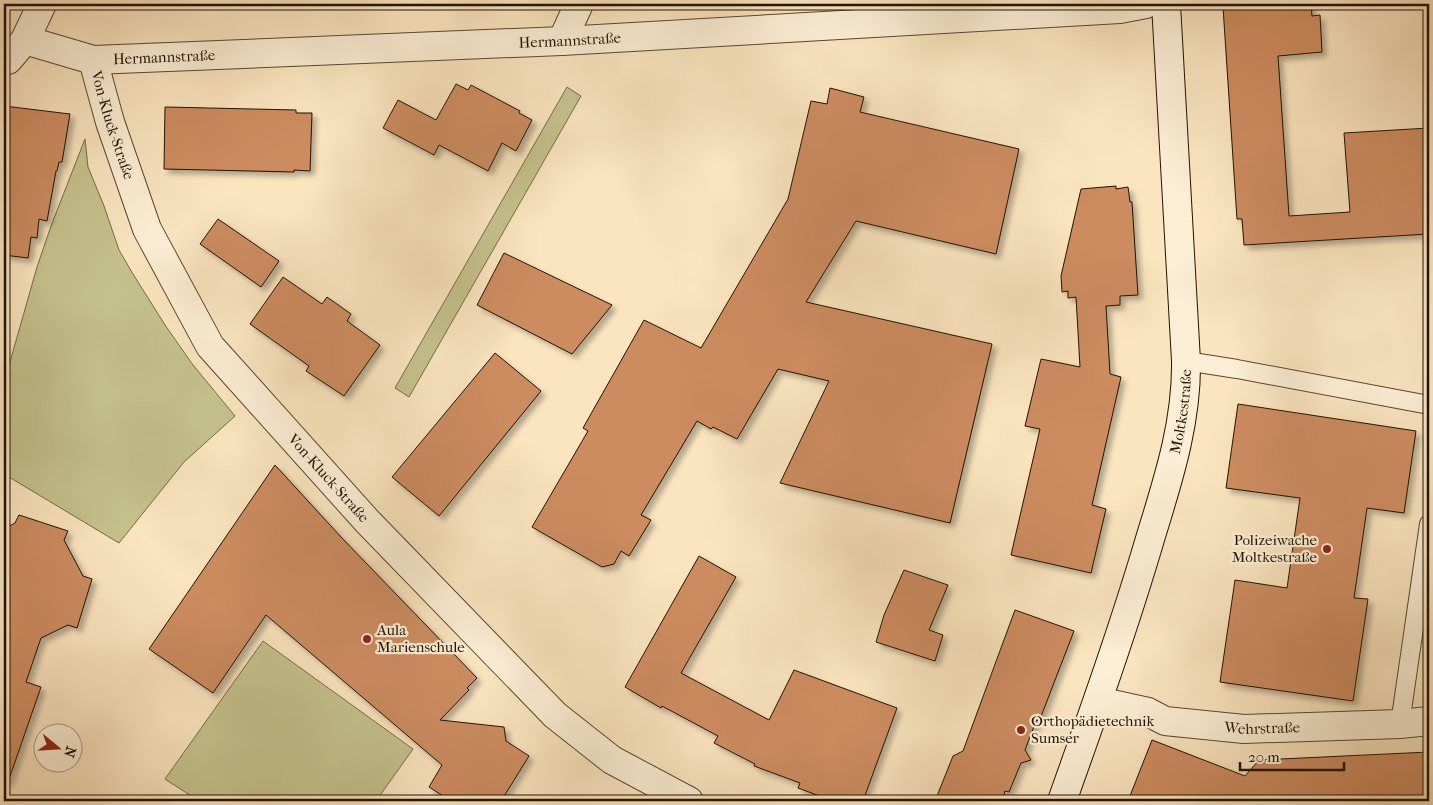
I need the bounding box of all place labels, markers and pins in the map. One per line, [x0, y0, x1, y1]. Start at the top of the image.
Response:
place label: Polizeiwache Moltkestraße [1232, 531, 1318, 566]
marker: Polizeiwache Moltkestraße [1321, 543, 1333, 555]
place label: Aula Marienschule [376, 621, 465, 656]
marker: Aula Marienschule [361, 633, 373, 645]
place label: Orthopädietechnik Sumser [1031, 712, 1155, 747]
marker: Orthopädietechnik Sumser [1015, 724, 1027, 736]

